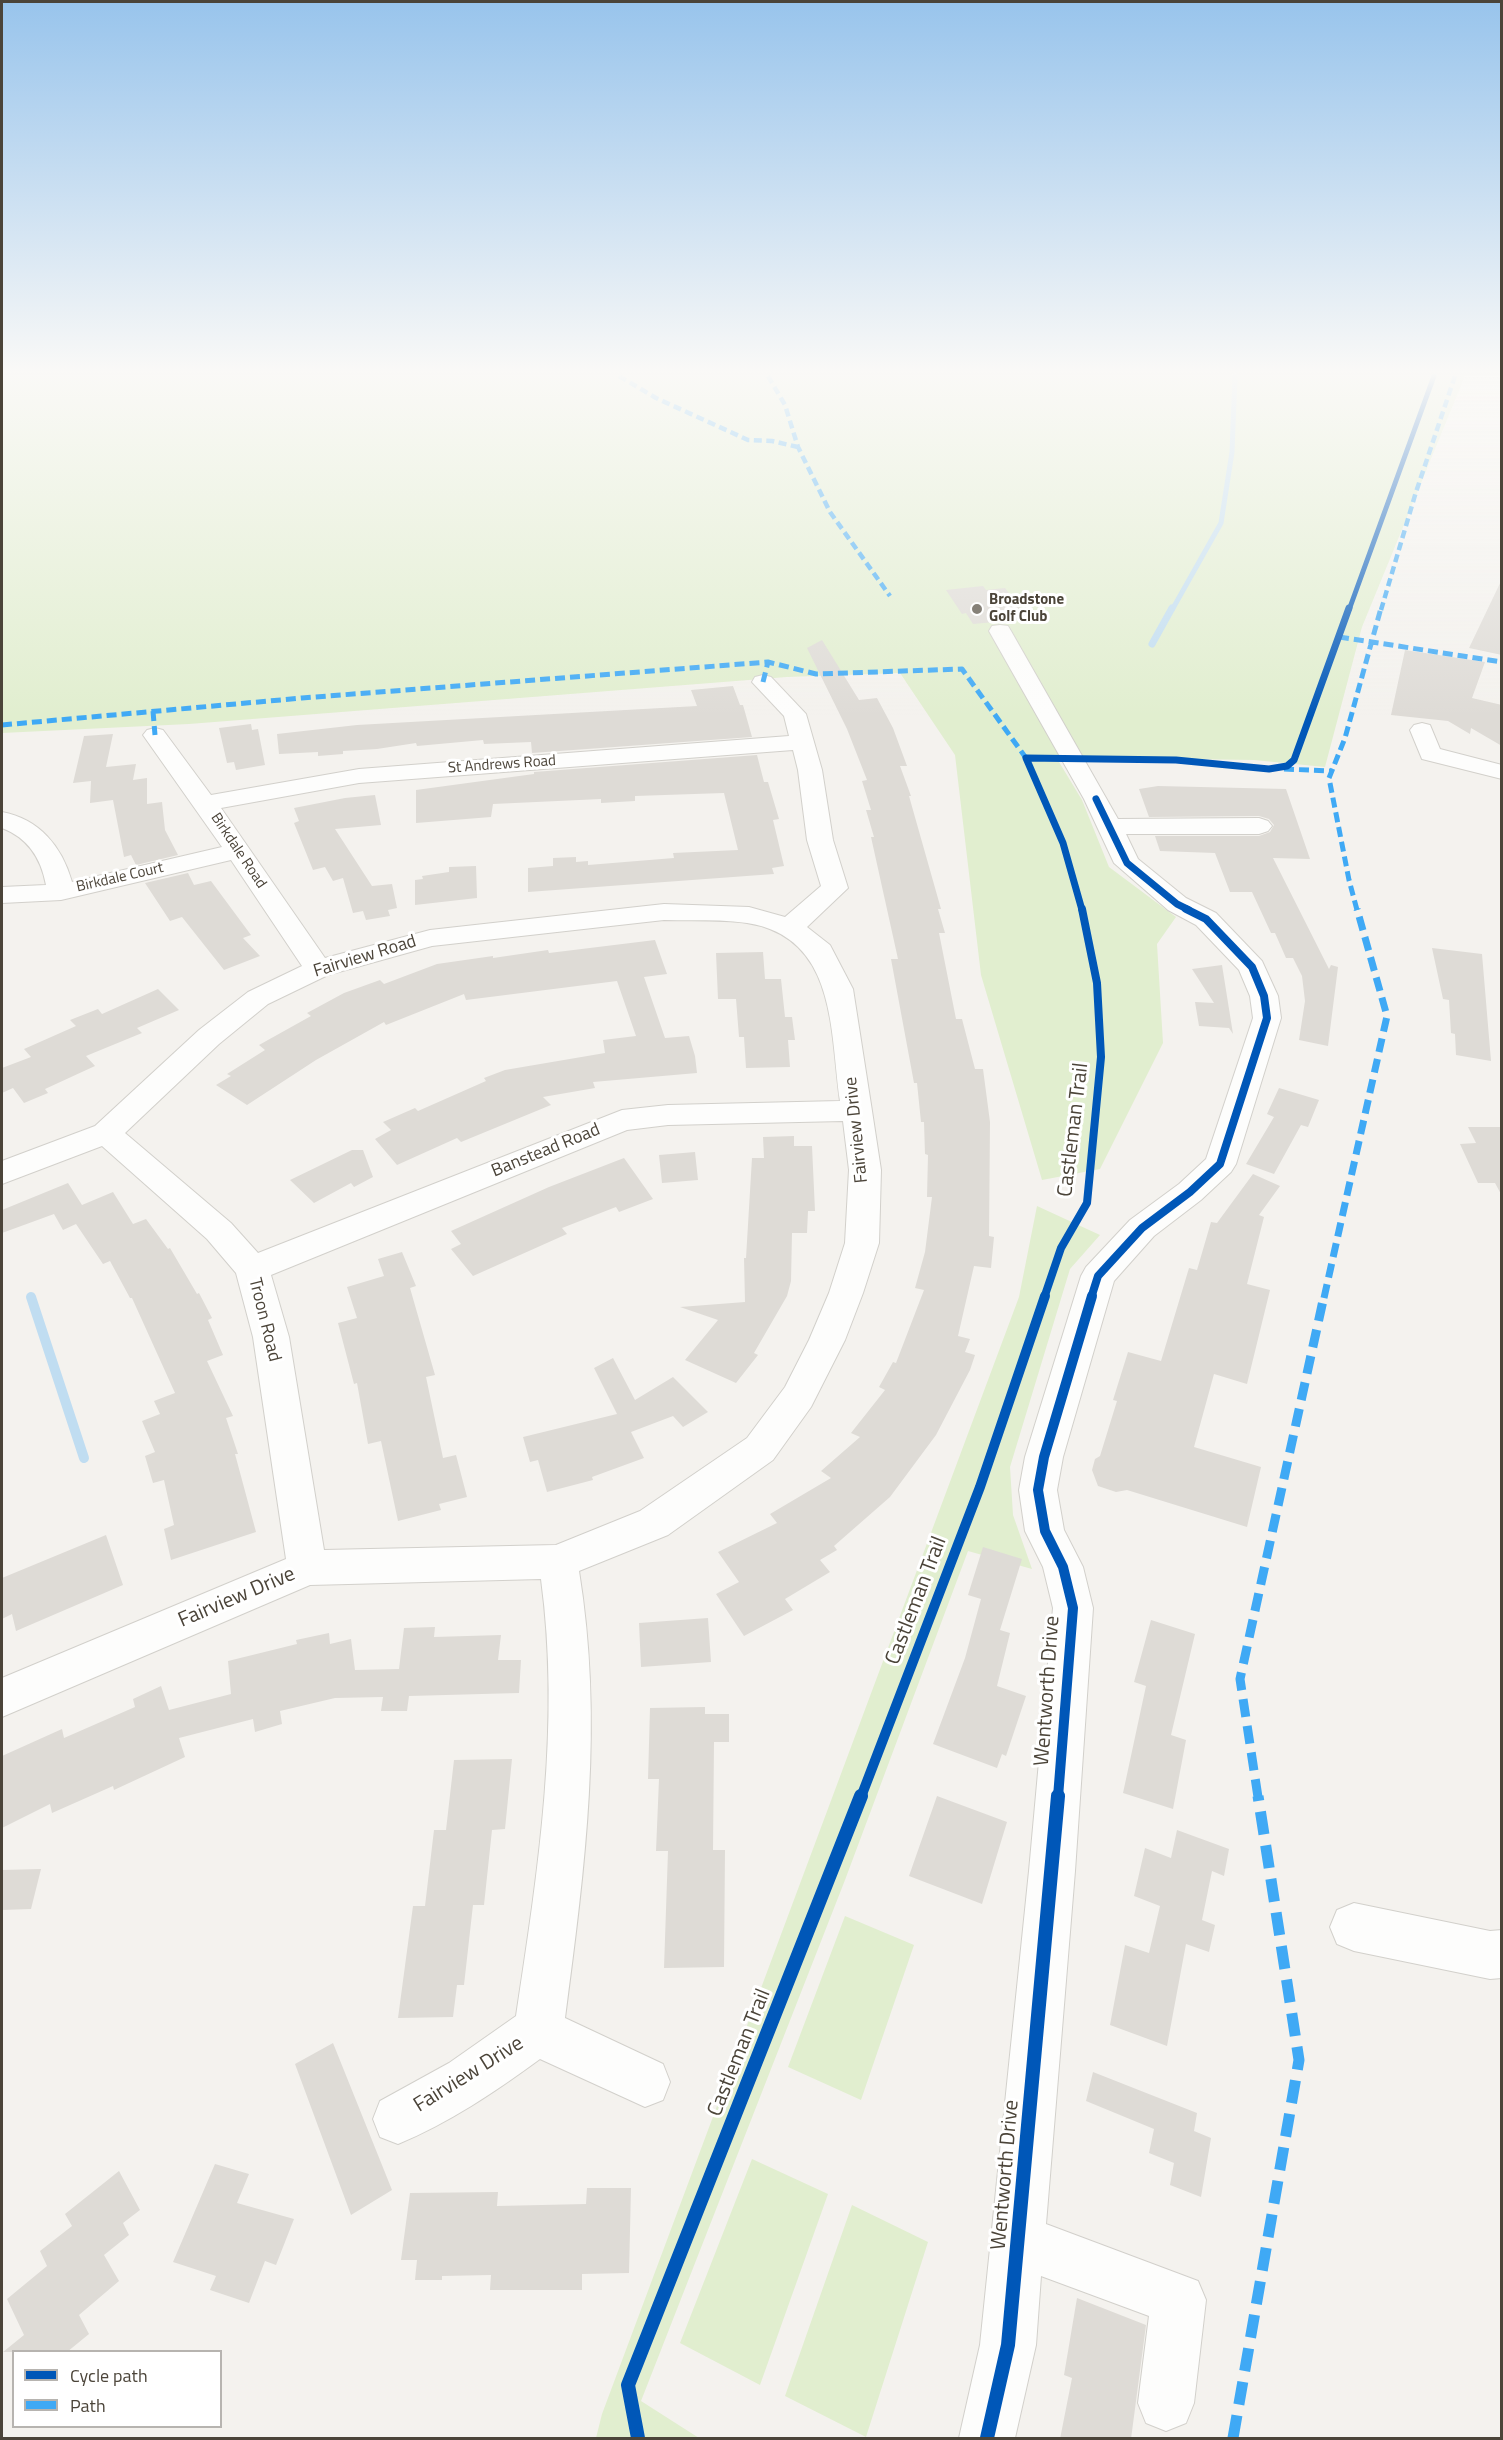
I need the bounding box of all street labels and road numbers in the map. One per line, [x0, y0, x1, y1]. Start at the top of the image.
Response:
street label: St Andrews Road [447, 752, 557, 778]
street label: Birkdale Road [206, 810, 270, 892]
street label: Birkdale Court [75, 859, 165, 897]
street label: Fairview Road [311, 931, 419, 983]
street label: Castleman Trail [1053, 1061, 1095, 1199]
street label: Fairview Drive [841, 1076, 873, 1184]
street label: Banstead Road [489, 1119, 603, 1183]
street label: Troon Road [243, 1276, 285, 1364]
street label: Castleman Trail [881, 1533, 953, 1669]
street label: Fairview Drive [175, 1562, 299, 1634]
street label: Wentworth Drive [1030, 1615, 1066, 1767]
street label: Castleman Trail [703, 1986, 777, 2120]
street label: Fairview Drive [410, 2031, 528, 2119]
street label: Wentworth Drive [987, 2099, 1025, 2251]

